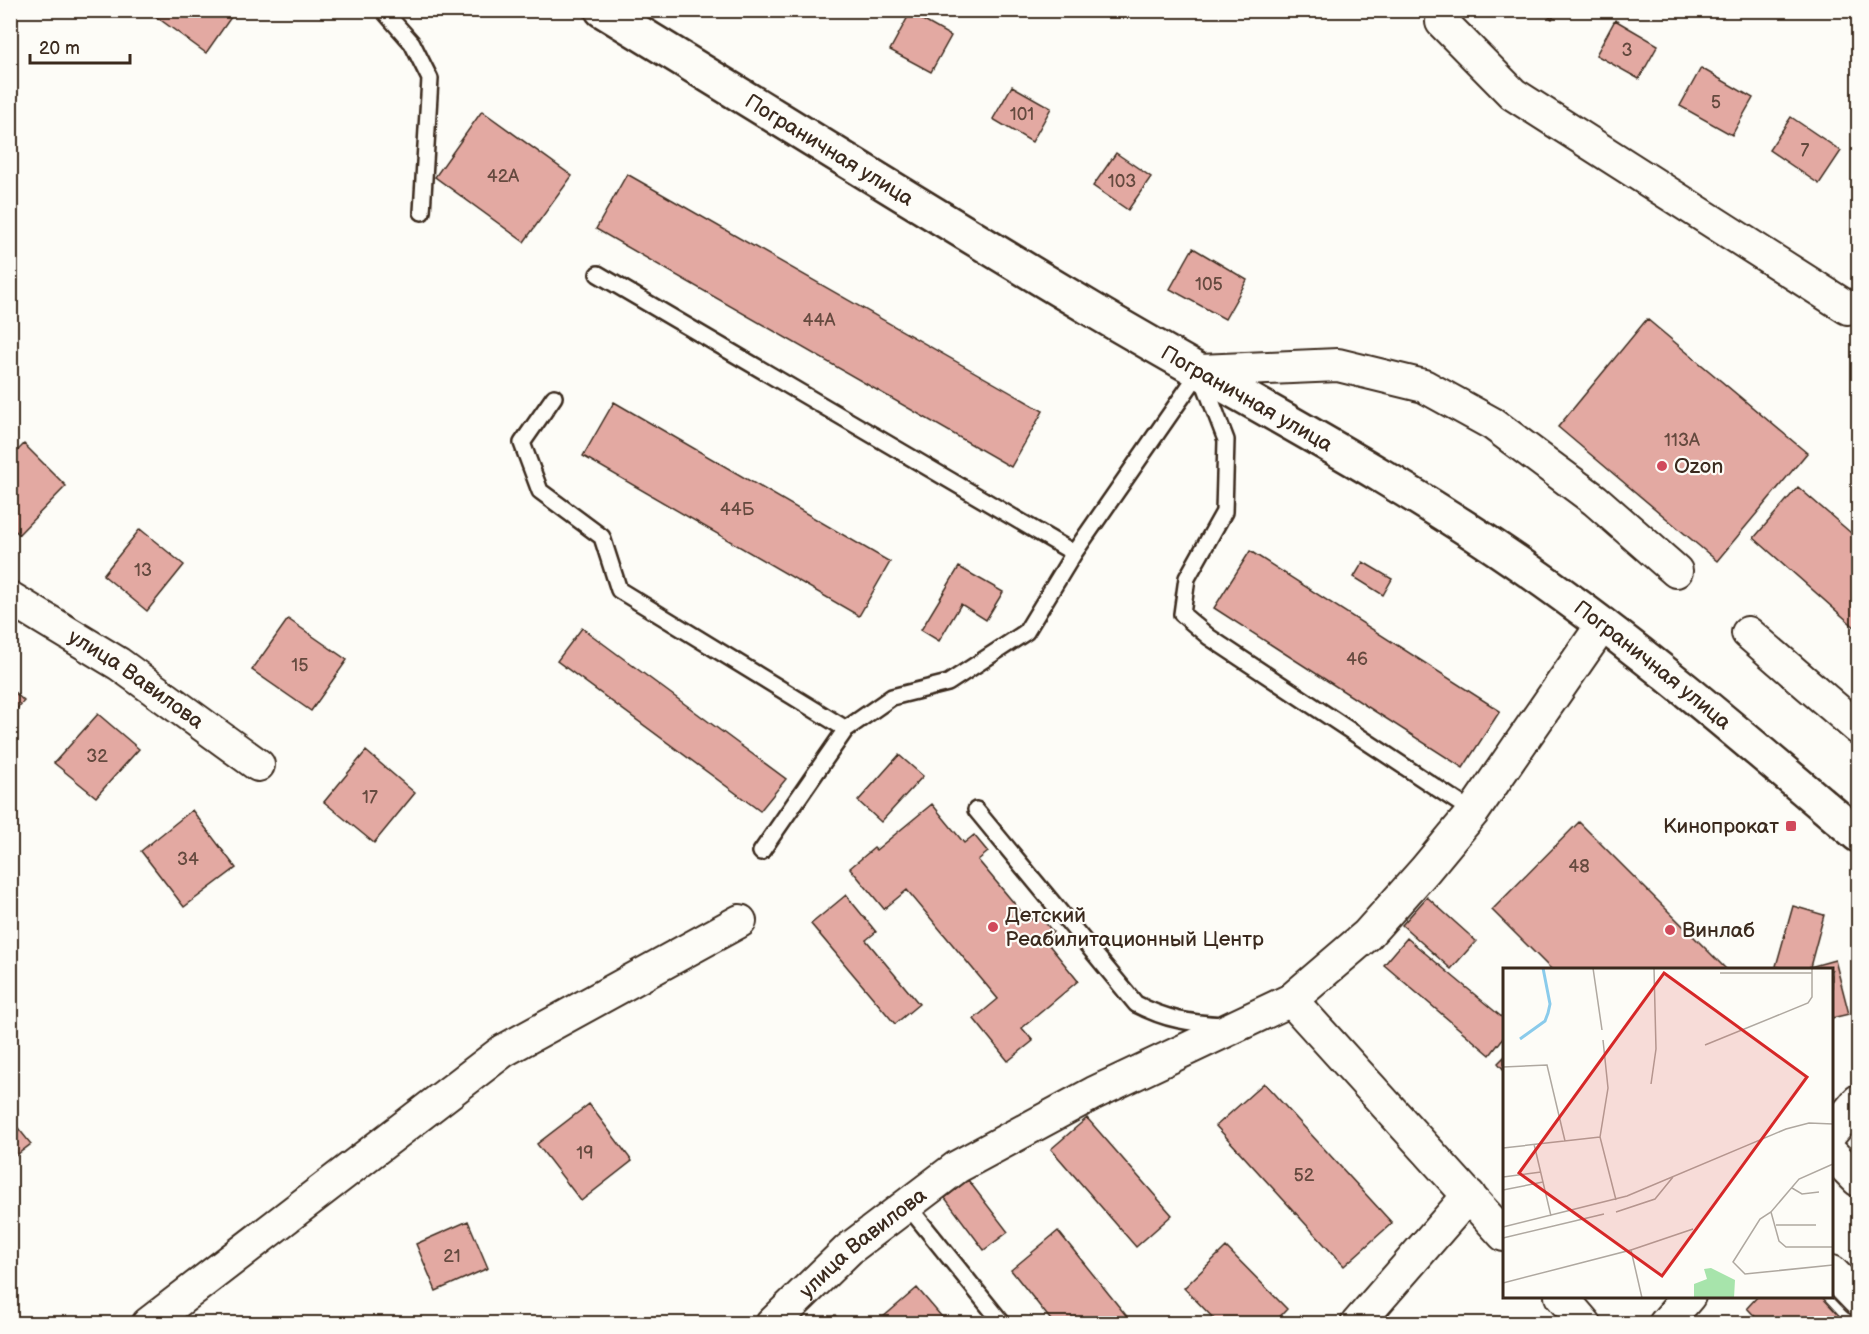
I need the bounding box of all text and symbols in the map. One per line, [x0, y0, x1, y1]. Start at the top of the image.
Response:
scale bar [30, 27, 130, 65]
text: 20 m [39, 38, 80, 59]
house number: 3 [1621, 40, 1633, 61]
street label: Пограничная улица [740, 89, 919, 212]
house number: 5 [1711, 92, 1721, 113]
house number: 101 [1010, 104, 1034, 125]
house number: 7 [1801, 140, 1810, 161]
house number: 42А [487, 166, 519, 187]
house number: 103 [1108, 171, 1136, 192]
house number: 105 [1195, 274, 1223, 295]
house number: 44А [803, 310, 836, 331]
street label: Пограничная улица [1156, 340, 1338, 458]
house number: 113А [1664, 430, 1700, 451]
place label: Ozon [1674, 454, 1723, 479]
marker: Ozon [1655, 459, 1669, 473]
house number: 44Б [720, 499, 755, 520]
house number: 13 [134, 560, 152, 581]
street label: Пограничная улица [1569, 595, 1736, 735]
street label: улица Вавилова [64, 624, 209, 735]
house number: 46 [1346, 649, 1368, 670]
house number: 15 [291, 655, 309, 676]
house number: 32 [86, 746, 108, 767]
house number: 17 [362, 787, 378, 808]
place label: Кинопрокат [1663, 814, 1779, 839]
marker: Кинопрокат [1784, 819, 1798, 833]
house number: 34 [177, 849, 199, 870]
house number: 48 [1568, 856, 1590, 877]
place label: Детский Реабилитационный Центр [1005, 903, 1264, 952]
place label: Винлаб [1682, 918, 1755, 943]
marker: Детский Реабилитационный Центр [986, 920, 1000, 934]
marker: Винлаб [1663, 923, 1677, 937]
inset map [1503, 968, 1833, 1298]
house number: 19 [576, 1143, 594, 1164]
house number: 52 [1294, 1165, 1315, 1186]
street label: улица Вавилова [794, 1182, 932, 1304]
house number: 21 [443, 1246, 461, 1267]

